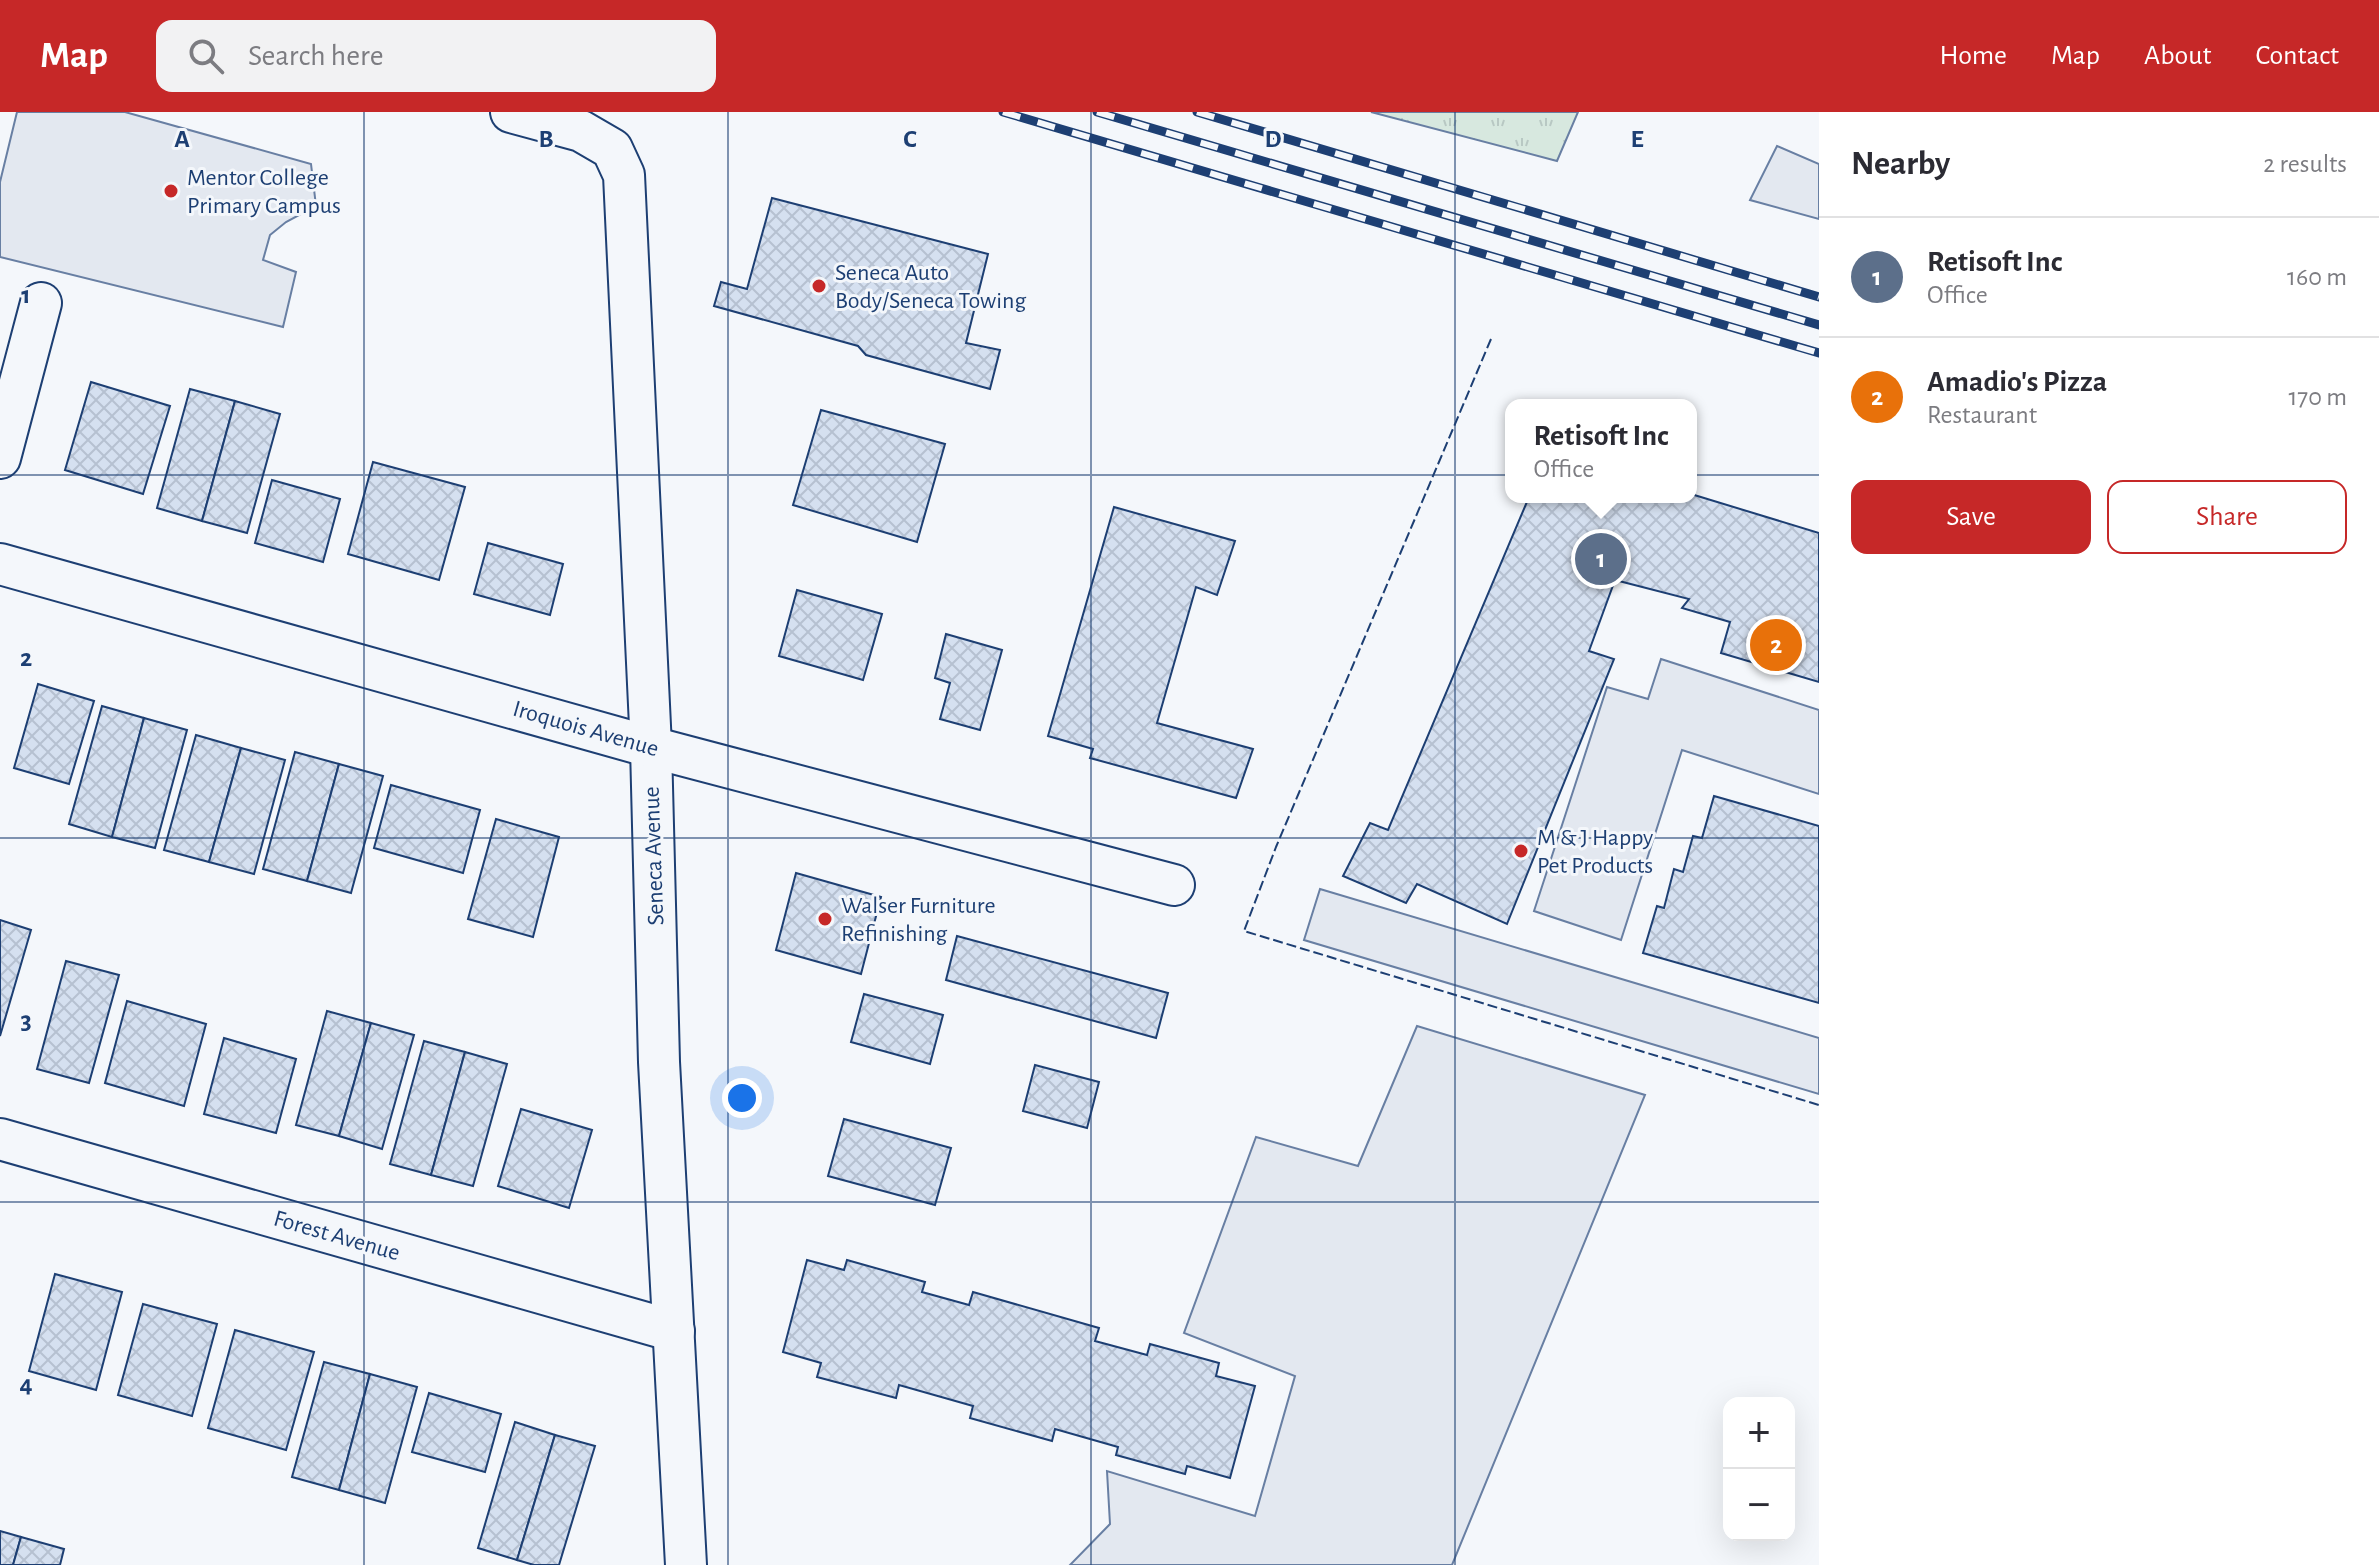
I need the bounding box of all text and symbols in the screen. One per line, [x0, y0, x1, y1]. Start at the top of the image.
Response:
search box [156, 20, 716, 92]
icon: search [184, 34, 228, 78]
text: Map [40, 37, 108, 75]
text: Search here [248, 41, 384, 71]
text: Home [1940, 42, 2007, 70]
text: Map [2051, 42, 2100, 70]
text: About [2144, 42, 2212, 70]
text: Contact [2256, 42, 2339, 70]
text: A [174, 126, 190, 152]
text: B [538, 126, 554, 152]
text: C [903, 126, 917, 152]
text: D [1264, 126, 1282, 152]
text: E [1630, 126, 1644, 152]
text: Nearby [1851, 147, 1950, 181]
text: 2 results [2263, 151, 2347, 177]
place label: Mentor College Primary Campus [187, 166, 341, 218]
marker: Mentor College Primary Campus [162, 182, 180, 200]
text: Retisoft Inc [1927, 247, 2062, 277]
place label: Seneca Auto Body/Seneca Towing [835, 261, 1026, 313]
text: 1 [1872, 264, 1882, 290]
text: 160 m [2287, 264, 2347, 290]
marker: Seneca Auto Body/Seneca Towing [810, 277, 828, 295]
text: 1 [21, 282, 31, 308]
text: Office [1927, 282, 1988, 308]
text: Amadio's Pizza [1927, 367, 2107, 397]
text: 2 [1871, 384, 1883, 410]
text: 170 m [2288, 384, 2347, 410]
popup [1505, 399, 1697, 503]
text: Restaurant [1927, 402, 2037, 428]
text: Retisoft Inc [1533, 421, 1669, 451]
text: Office [1533, 456, 1594, 482]
button: Save [1851, 480, 2091, 554]
button: Share [2107, 480, 2347, 554]
pin: 1 [1575, 529, 1627, 589]
pin: 2 [1750, 615, 1802, 675]
text: 2 [20, 645, 32, 671]
street label: Iroquois Avenue [510, 697, 661, 761]
street label: Seneca Avenue [640, 786, 668, 926]
place label: M & J Happy Pet Products [1537, 826, 1653, 878]
marker: M & J Happy Pet Products [1512, 842, 1530, 860]
place label: Walser Furniture Refinishing [841, 894, 996, 946]
marker: Walser Furniture Refinishing [816, 910, 834, 928]
text: 3 [20, 1008, 32, 1034]
your location [722, 1078, 762, 1118]
street label: Forest Avenue [271, 1206, 403, 1265]
text: 4 [19, 1371, 33, 1397]
map controls [1723, 1397, 1795, 1541]
button: + [1723, 1397, 1795, 1469]
button: − [1723, 1469, 1795, 1541]

